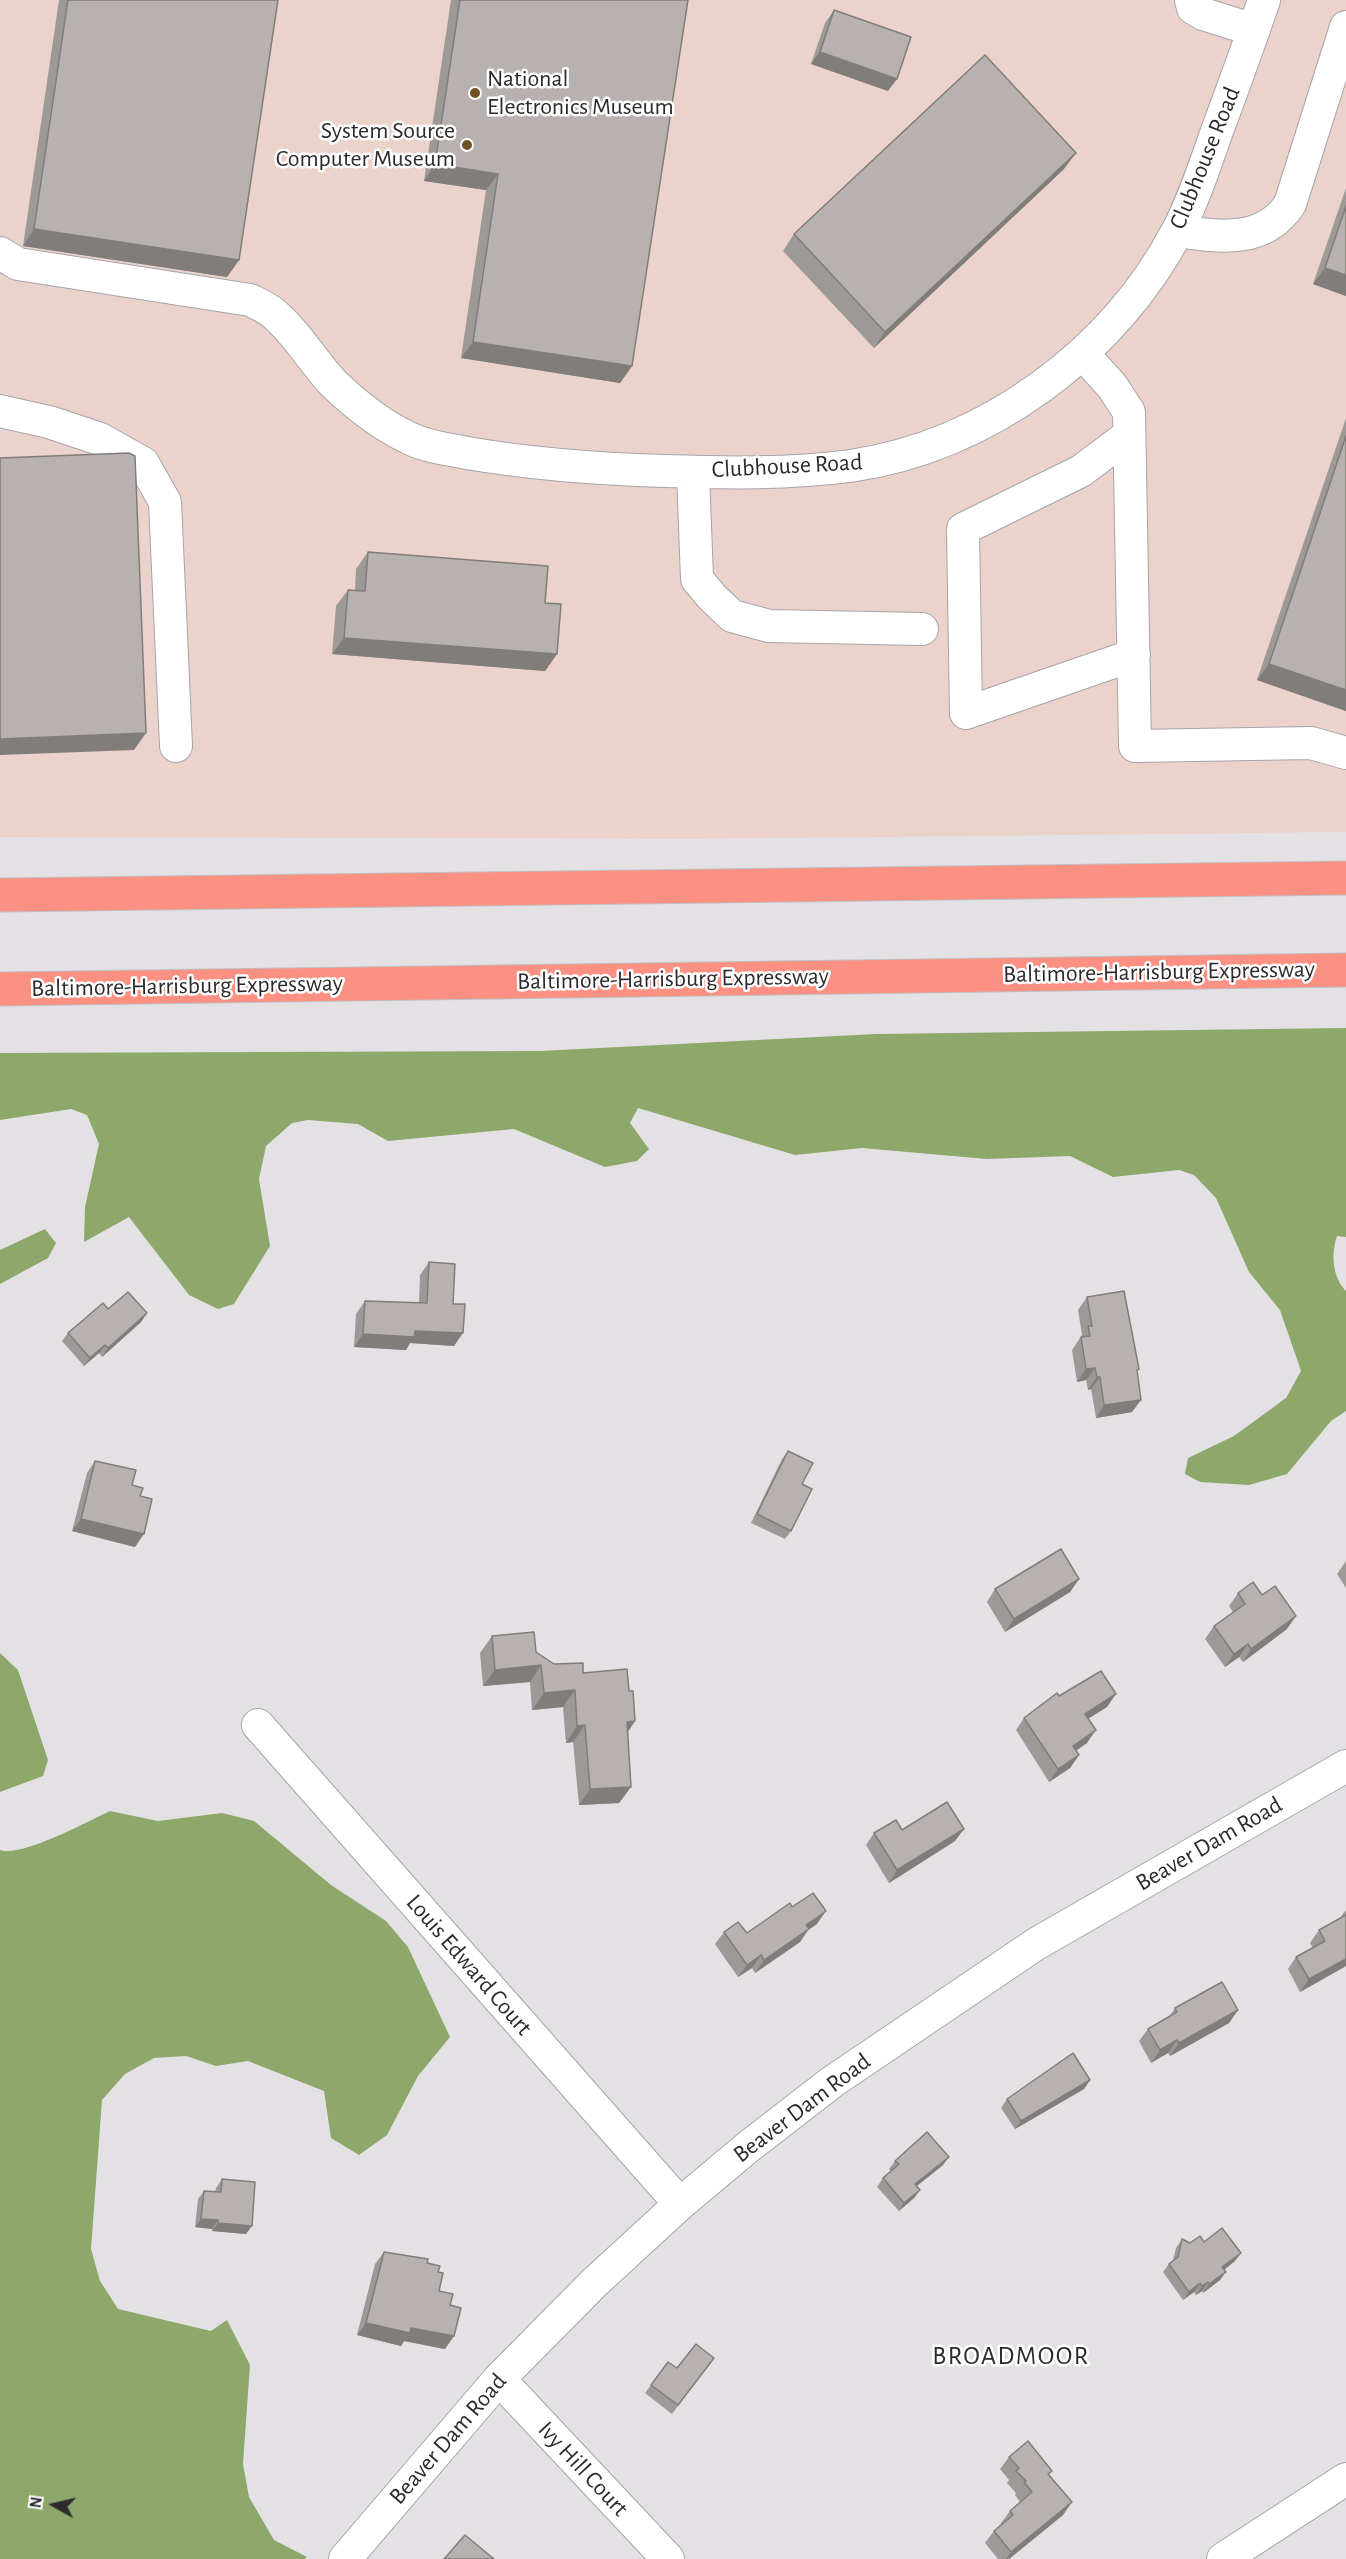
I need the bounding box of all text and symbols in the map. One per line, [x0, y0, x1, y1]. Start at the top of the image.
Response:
place label: National Electronics Museum [487, 65, 674, 121]
street label: Clubhouse Road [1163, 83, 1247, 233]
marker: National Electronics Museum [468, 86, 482, 100]
place label: System Source Computer Museum [276, 117, 455, 173]
marker: System Source Computer Museum [460, 138, 474, 152]
street label: Clubhouse Road [711, 448, 863, 484]
street label: Baltimore-Harrisburg Expressway [1003, 955, 1315, 989]
street label: Baltimore-Harrisburg Expressway [517, 962, 829, 996]
street label: Baltimore-Harrisburg Expressway [31, 969, 343, 1003]
street label: Beaver Dam Road [1131, 1790, 1287, 1898]
street label: Louis Edward Court [400, 1889, 538, 2041]
street label: Beaver Dam Road [728, 2047, 876, 2169]
district label: BROADMOOR [932, 2340, 1090, 2372]
street label: Beaver Dam Road [383, 2368, 513, 2510]
street label: Ivy Hill Court [532, 2416, 634, 2522]
north arrow [24, 2475, 84, 2535]
text: N [27, 2496, 45, 2509]

